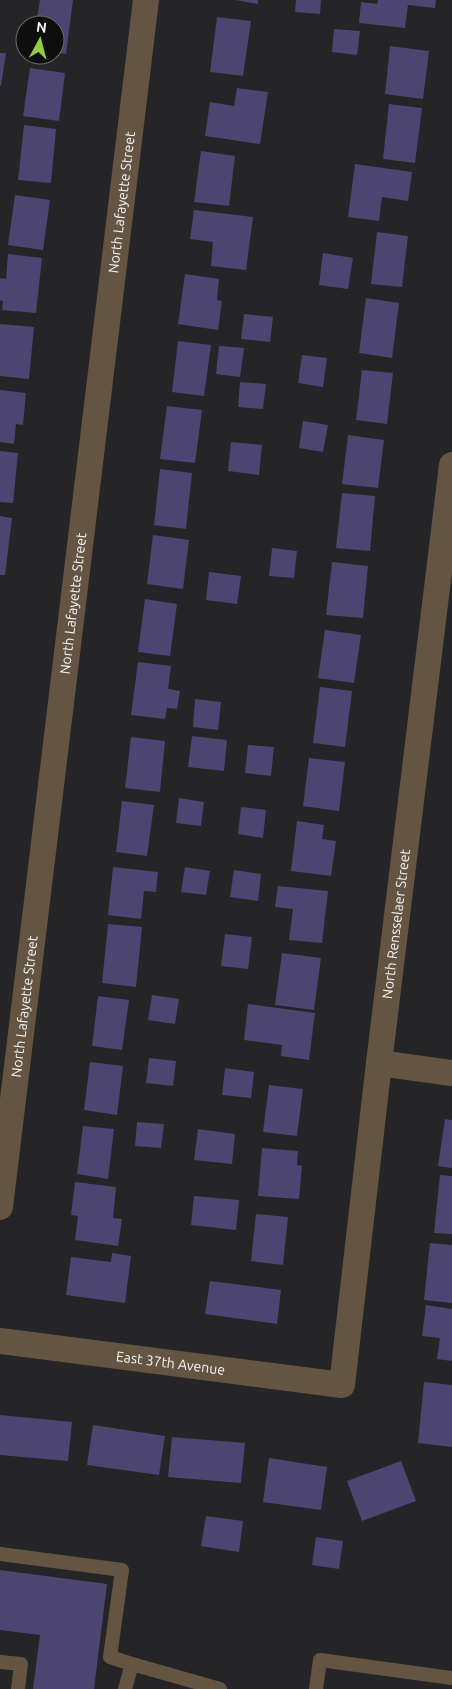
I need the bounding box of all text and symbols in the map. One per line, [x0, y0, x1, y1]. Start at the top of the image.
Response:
north arrow [15, 15, 65, 65]
text: N [35, 19, 48, 36]
street label: North Lafayette Street [105, 130, 138, 274]
street label: North Lafayette Street [57, 531, 90, 675]
street label: North Rensselaer Street [379, 848, 413, 1000]
street label: North Lafayette Street [8, 934, 41, 1078]
street label: East 37th Avenue [115, 1348, 226, 1378]

